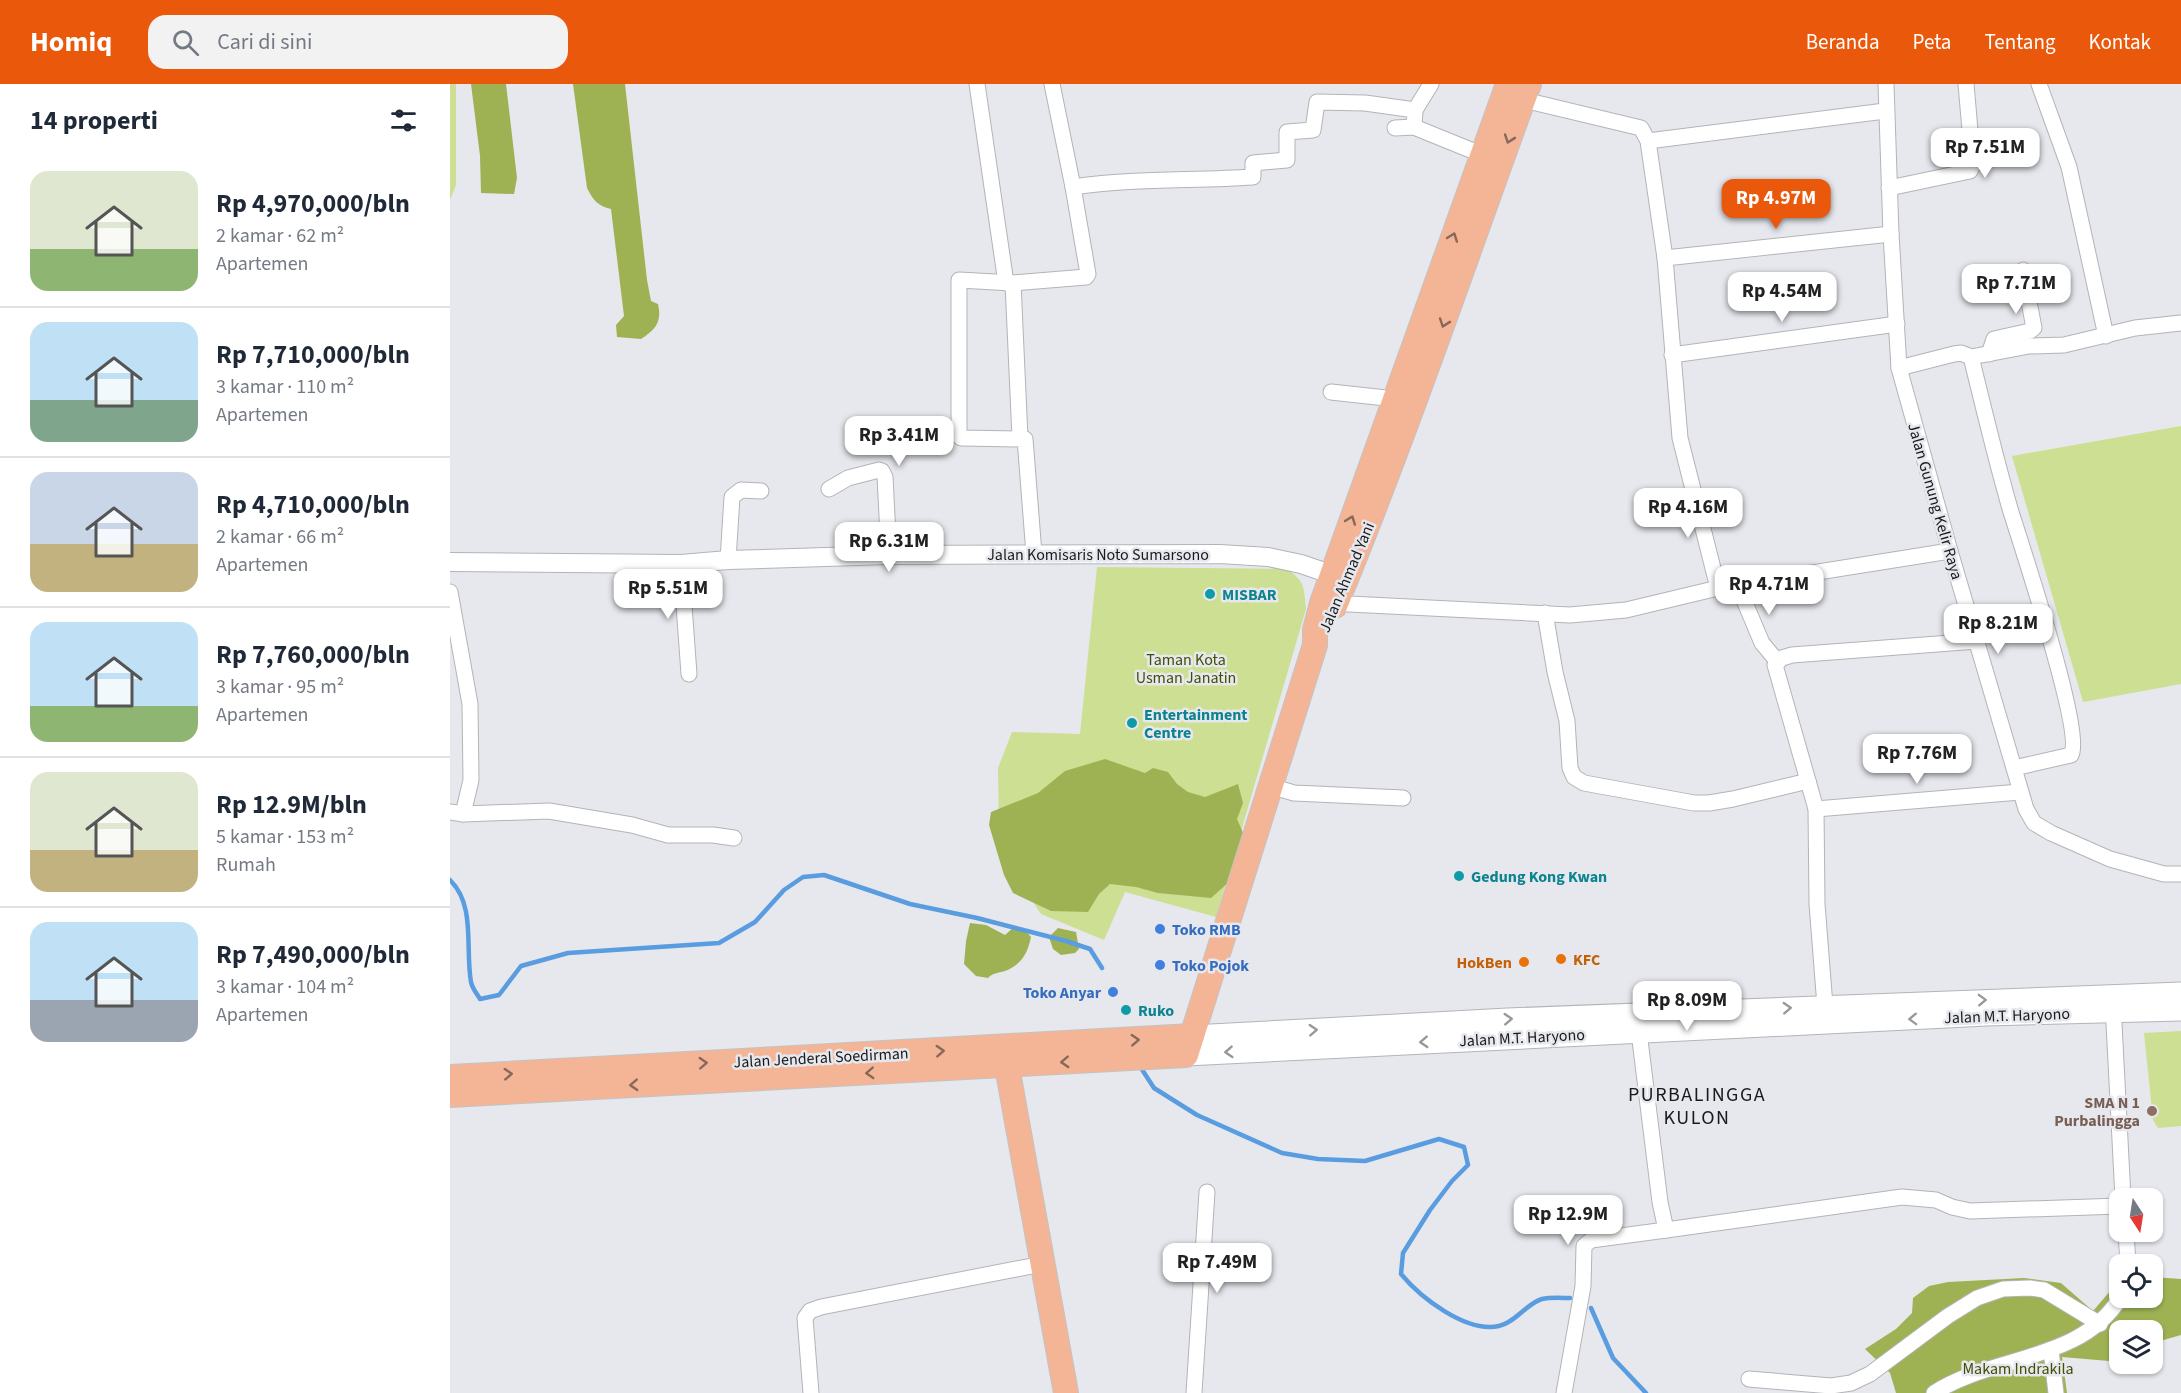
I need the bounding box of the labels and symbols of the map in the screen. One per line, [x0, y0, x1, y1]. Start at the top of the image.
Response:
pin: Rp 7.51M [1923, 128, 2047, 179]
one-way arrow [1504, 133, 1517, 144]
pin: Rp 4.97M [1714, 179, 1838, 230]
one-way arrow [1445, 233, 1458, 243]
pin: Rp 7.71M [1954, 264, 2078, 315]
pin: Rp 4.54M [1720, 272, 1844, 323]
one-way arrow [1439, 317, 1452, 328]
pin: Rp 3.41M [837, 416, 961, 467]
street label: Jalan Gunung Kelir Raya [1902, 420, 1968, 582]
pin: Rp 4.16M [1626, 488, 1750, 539]
one-way arrow [1344, 515, 1357, 526]
street label: Jalan Ahmad Yani [1314, 519, 1380, 636]
pin: Rp 6.31M [827, 522, 951, 573]
street label: Jalan Komisaris Noto Sumarsono [987, 544, 1209, 566]
pin: Rp 4.71M [1707, 565, 1831, 616]
pin: Rp 5.51M [606, 569, 730, 620]
place label: MISBAR [1222, 584, 1277, 606]
marker: MISBAR [1203, 587, 1217, 601]
pin: Rp 8.21M [1936, 604, 2060, 655]
park label: Taman Kota Usman Janatin [1136, 649, 1236, 689]
place label: Entertainment Centre [1144, 704, 1248, 744]
marker: Entertainment Centre [1125, 716, 1139, 730]
pin: Rp 7.76M [1855, 734, 1979, 785]
place label: Gedung Kong Kwan [1471, 866, 1607, 888]
marker: Gedung Kong Kwan [1452, 869, 1466, 883]
place label: Toko RMB [1172, 919, 1241, 941]
marker: Toko RMB [1153, 922, 1167, 936]
place label: KFC [1573, 949, 1600, 971]
place label: HokBen [1456, 952, 1512, 974]
marker: KFC [1554, 952, 1568, 966]
place label: Toko Pojok [1172, 955, 1249, 977]
marker: HokBen [1517, 955, 1531, 969]
marker: Toko Pojok [1153, 958, 1167, 972]
pin: Rp 8.09M [1625, 981, 1749, 1032]
place label: Toko Anyar [1023, 982, 1102, 1004]
marker: Toko Anyar [1106, 985, 1120, 999]
one-way arrow [1977, 993, 1986, 1006]
place label: Ruko [1138, 1000, 1174, 1022]
one-way arrow [1782, 1002, 1791, 1015]
marker: Ruko [1119, 1003, 1133, 1017]
street label: Jalan M.T. Haryono [1944, 1003, 2070, 1029]
one-way arrow [1503, 1013, 1512, 1026]
one-way arrow [1908, 1013, 1917, 1025]
one-way arrow [1309, 1024, 1318, 1037]
street label: Jalan M.T. Haryono [1459, 1024, 1585, 1052]
one-way arrow [1130, 1033, 1139, 1046]
one-way arrow [1420, 1035, 1429, 1048]
street label: Jalan Jenderal Soedirman [733, 1042, 909, 1074]
one-way arrow [935, 1045, 944, 1058]
one-way arrow [1225, 1045, 1234, 1058]
one-way arrow [1061, 1055, 1070, 1068]
one-way arrow [699, 1057, 708, 1070]
one-way arrow [866, 1066, 875, 1079]
one-way arrow [504, 1067, 513, 1080]
one-way arrow [629, 1079, 638, 1092]
district label: PURBALINGGA KULON [1628, 1081, 1766, 1132]
place label: SMA N 1 Purbalingga [2054, 1092, 2140, 1132]
marker: SMA N 1 Purbalingga [2145, 1104, 2159, 1118]
north arrow [2109, 1188, 2163, 1242]
pin: Rp 12.9M [1506, 1195, 1630, 1246]
pin: Rp 7.49M [1155, 1243, 1279, 1294]
park label: Makam Indrakila [1962, 1358, 2074, 1380]

